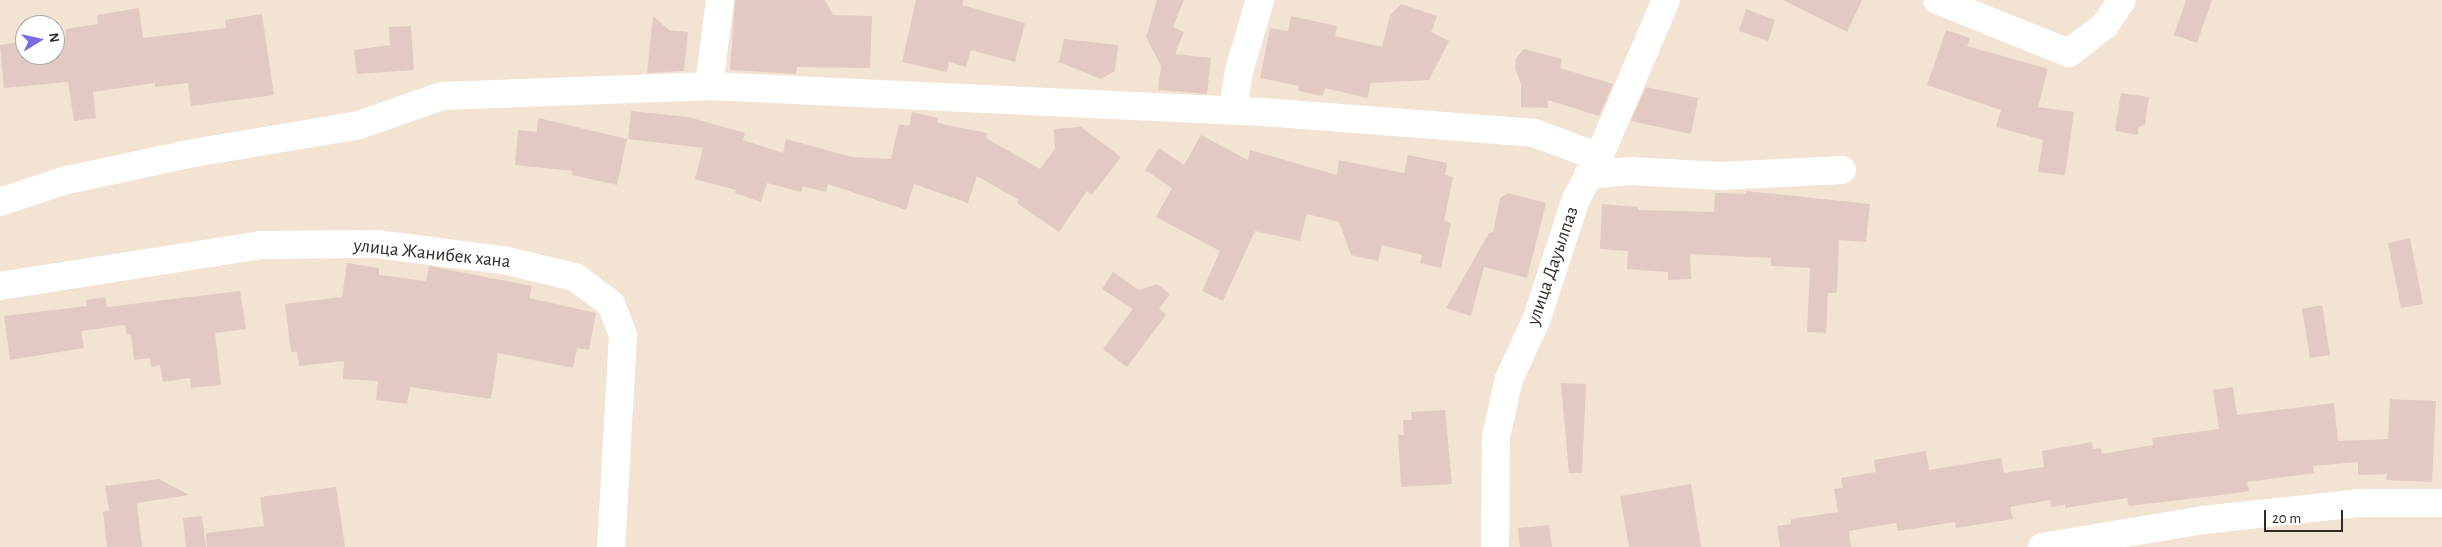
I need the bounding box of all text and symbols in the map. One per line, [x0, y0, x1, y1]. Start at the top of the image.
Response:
north arrow [15, 15, 65, 65]
text: N [46, 32, 62, 44]
street label: улица Дауылпаз [1522, 204, 1584, 328]
street label: улица Жанибек хана [352, 234, 512, 274]
scale bar [2267, 500, 2346, 532]
text: 20 m [2272, 511, 2301, 526]

